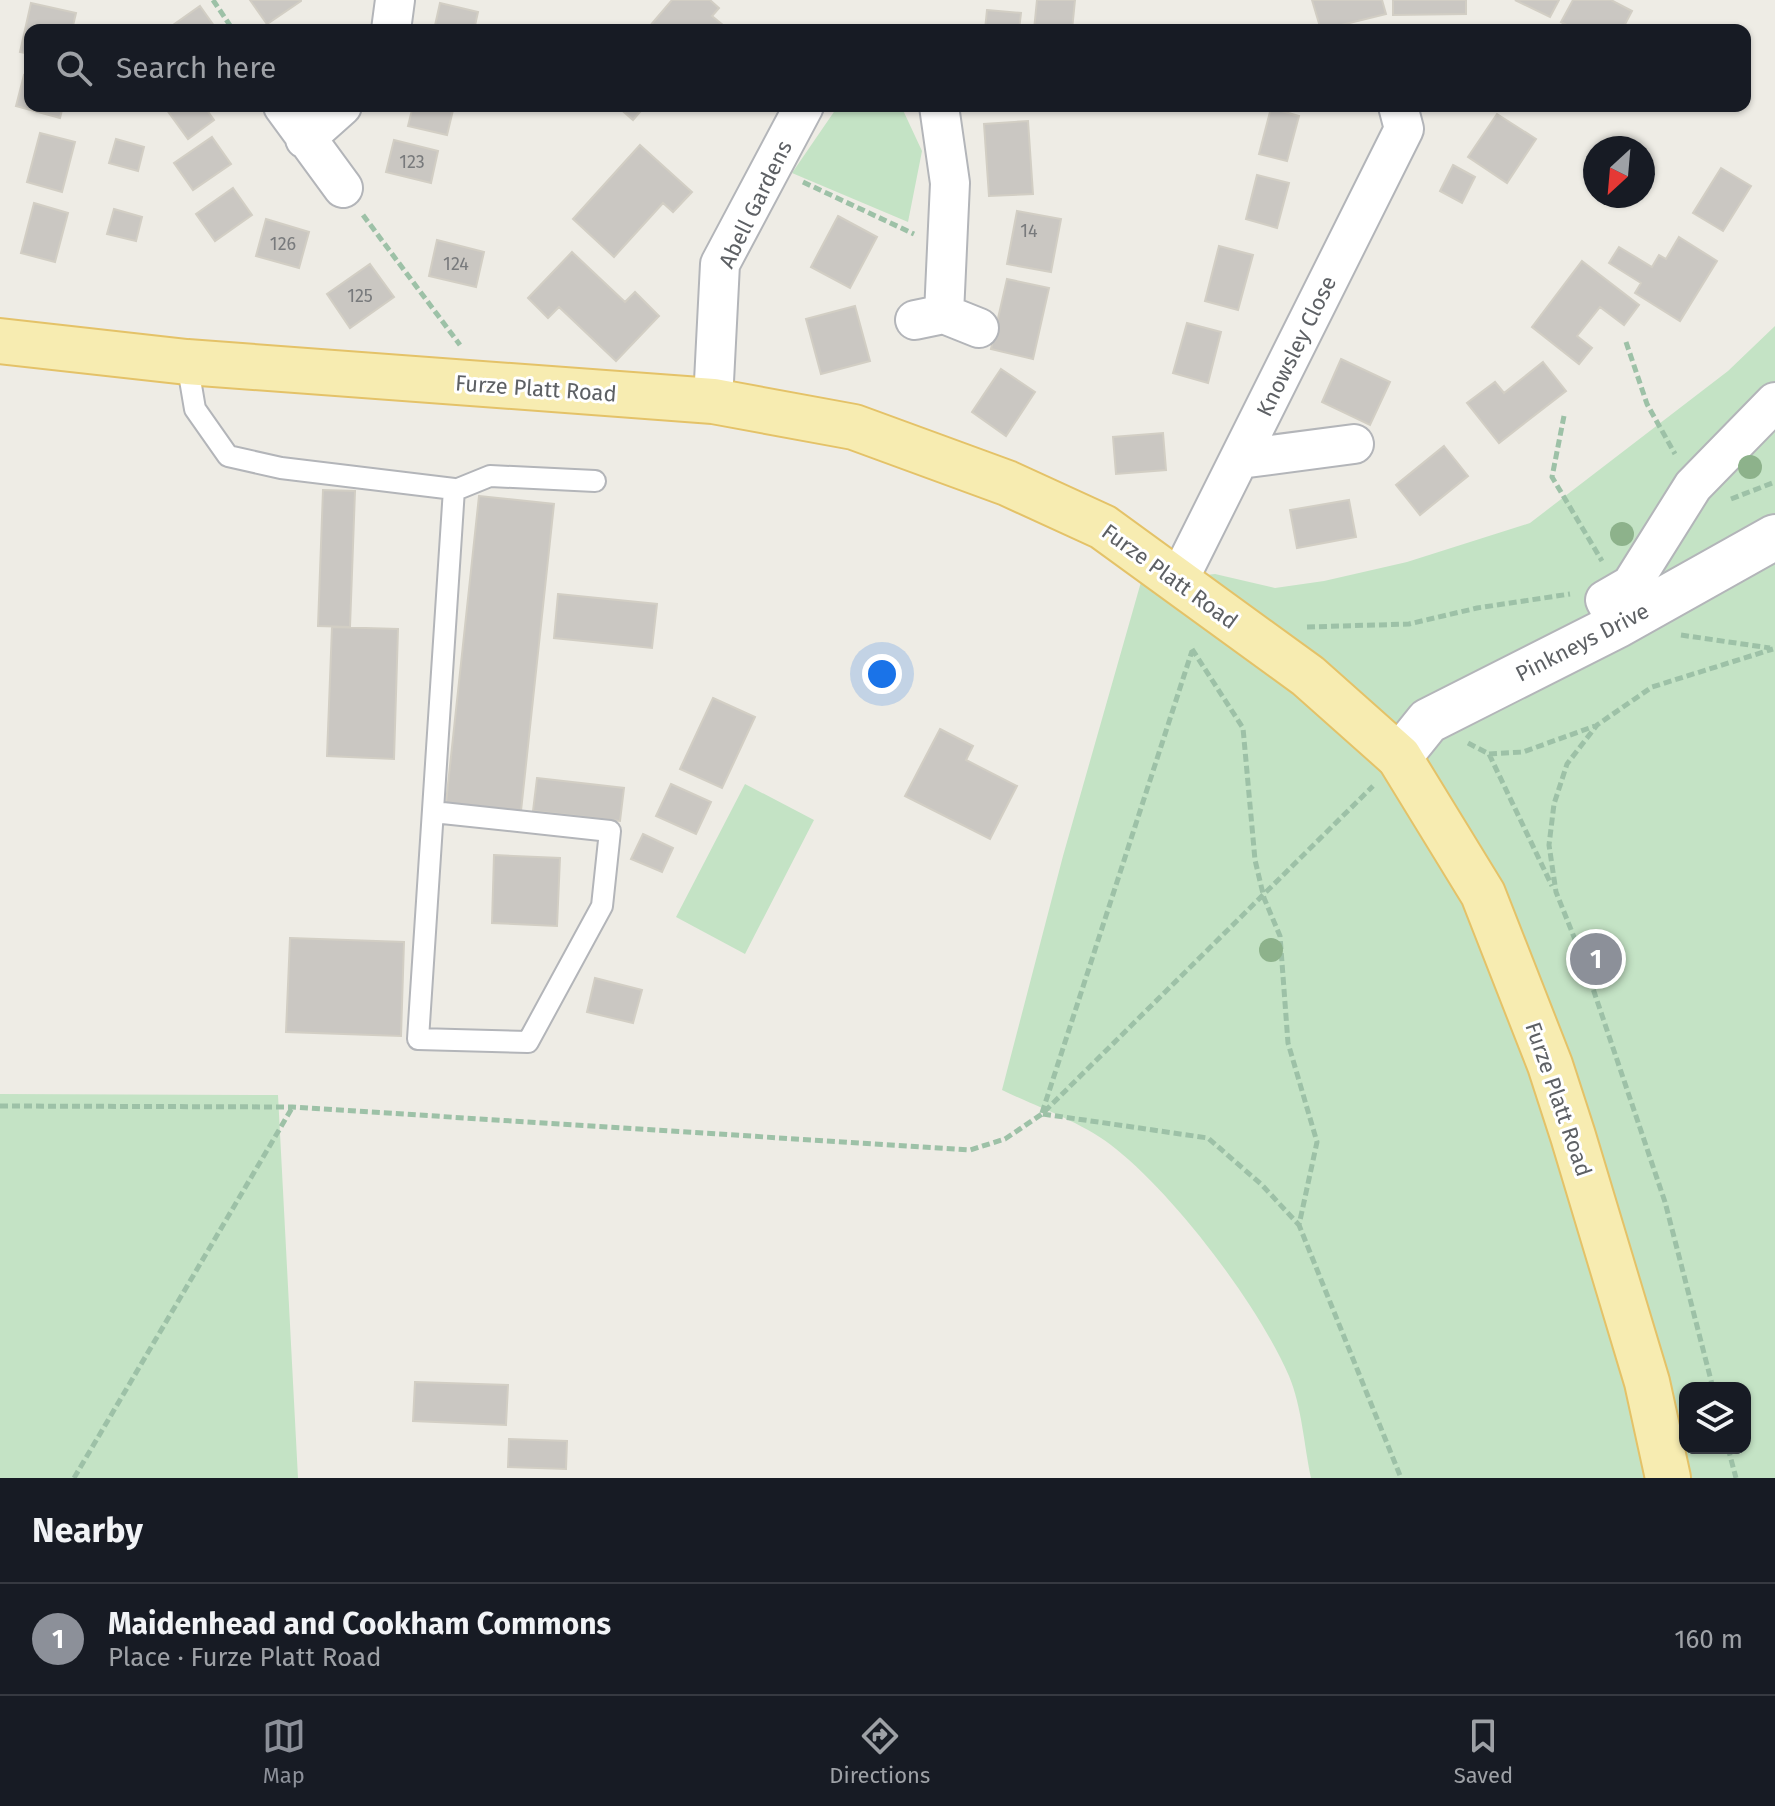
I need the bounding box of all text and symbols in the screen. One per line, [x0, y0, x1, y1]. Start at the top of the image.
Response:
search box [24, 24, 1751, 112]
icon: search [52, 46, 96, 90]
text: Search here [116, 50, 276, 86]
street label: Abell Gardens [713, 136, 798, 272]
north arrow [1583, 136, 1655, 208]
house number: 123 [399, 151, 425, 173]
house number: 14 [1020, 220, 1038, 242]
house number: 126 [270, 233, 296, 255]
house number: 124 [443, 253, 469, 275]
street label: Knowsley Close [1251, 271, 1342, 421]
house number: 125 [347, 285, 373, 307]
street label: Furze Platt Road [454, 369, 618, 408]
street label: Furze Platt Road [1096, 518, 1243, 635]
street label: Pinkneys Drive [1511, 597, 1654, 688]
your location [862, 654, 902, 694]
pin: 1 [1570, 929, 1622, 989]
street label: Furze Platt Road [1519, 1018, 1598, 1180]
map controls [1679, 1382, 1751, 1454]
button: layers [1679, 1382, 1751, 1454]
text: Nearby [32, 1510, 143, 1551]
text: Maidenhead and Cookham Commons [108, 1606, 611, 1642]
text: 1 [52, 1624, 64, 1655]
text: 160 m [1674, 1624, 1743, 1655]
text: Place · Furze Platt Road [108, 1642, 382, 1673]
tab: Map [262, 1714, 306, 1789]
tab: Directions [829, 1714, 930, 1789]
tab: Saved [1454, 1714, 1513, 1789]

